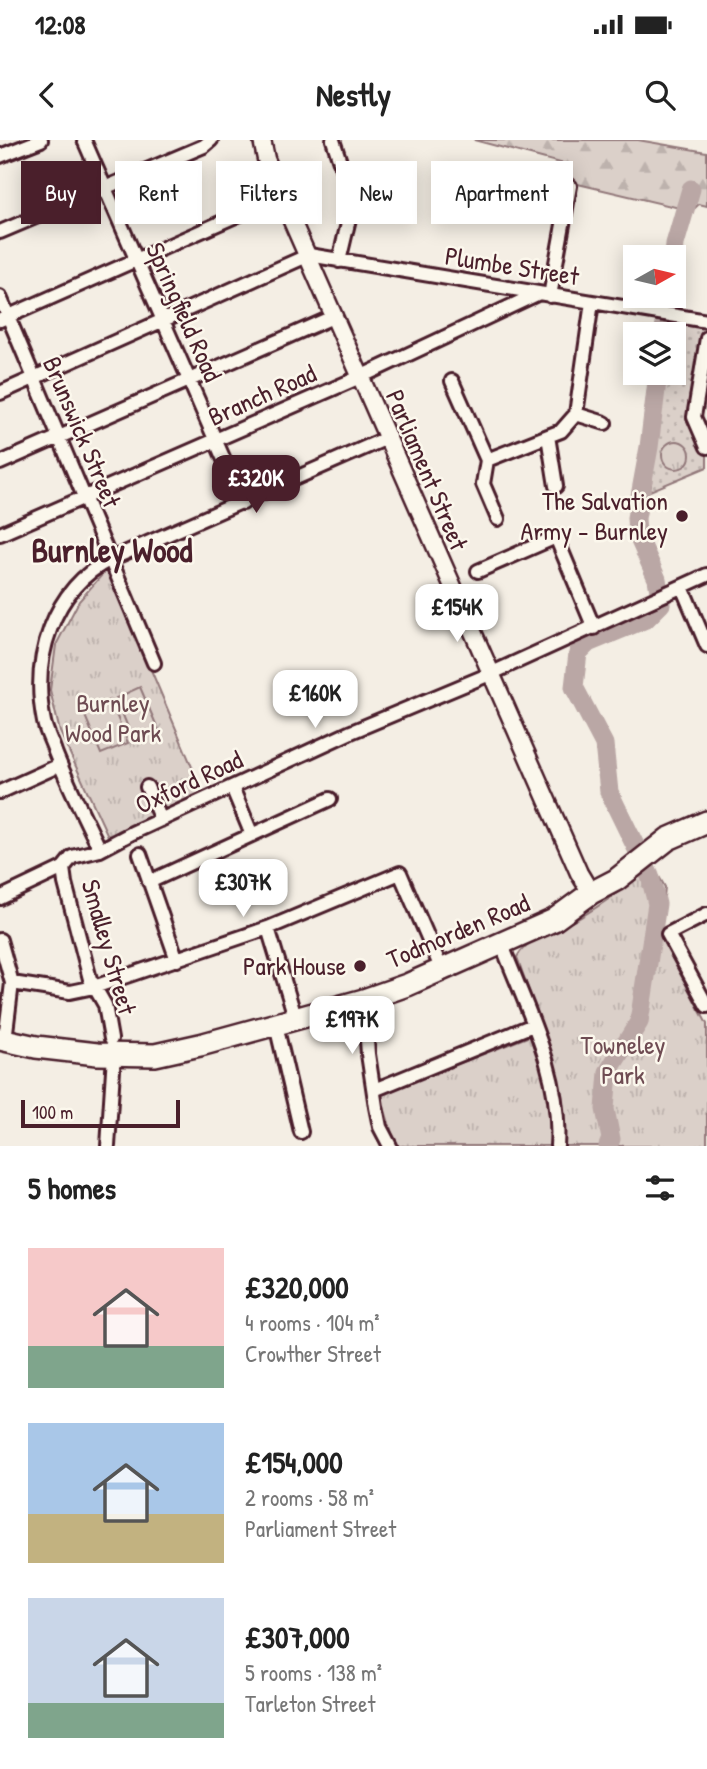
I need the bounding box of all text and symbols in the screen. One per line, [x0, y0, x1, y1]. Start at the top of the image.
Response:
text: 12:08 [35, 7, 86, 42]
text: Nestly [316, 73, 391, 116]
icon: back [28, 76, 66, 114]
icon: search [641, 76, 679, 114]
chip: Buy [21, 161, 101, 224]
chip: Rent [115, 161, 202, 224]
chip: Filters [216, 161, 322, 224]
chip: New [336, 161, 417, 224]
chip: Apartment [431, 161, 573, 224]
street label: Springfield Road [138, 237, 231, 387]
street label: Plumbe Street [443, 238, 583, 294]
north arrow [623, 245, 686, 308]
map controls [623, 245, 686, 385]
button: layers [623, 322, 686, 385]
street label: Brunswick Street [35, 351, 130, 514]
street label: Branch Road [202, 355, 321, 434]
street label: Parliament Street [378, 384, 477, 556]
pin: £320K [207, 456, 305, 515]
text: £320K [228, 462, 284, 493]
place label: The Salvation Army - Burnley [521, 483, 668, 548]
marker: The Salvation Army - Burnley [674, 508, 690, 524]
district label: Burnley Wood [32, 528, 193, 574]
pin: £154K [408, 584, 506, 644]
text: £154K [431, 591, 483, 622]
pin: £160K [266, 670, 364, 730]
text: £160K [289, 677, 341, 708]
park label: Burnley Wood Park [65, 685, 162, 750]
street label: Oxford Road [129, 741, 248, 822]
pin: £307K [194, 860, 292, 919]
text: £307K [215, 866, 271, 897]
street label: Smalley Street [74, 875, 146, 1019]
street label: Todmorden Road [381, 885, 535, 976]
place label: Park House [243, 948, 346, 983]
marker: Park House [352, 958, 368, 974]
pin: £197K [303, 996, 401, 1056]
text: £197K [326, 1003, 378, 1034]
park label: Towneley Park [580, 1027, 666, 1092]
scale bar [21, 1097, 180, 1129]
text: 100 m [32, 1099, 73, 1125]
text: 5 homes [28, 1168, 116, 1208]
icon: filters [641, 1169, 679, 1207]
text: £320,000 [245, 1267, 349, 1307]
icon: home [84, 1276, 168, 1360]
text: 4 rooms · 104 m² [245, 1307, 379, 1338]
text: Crowther Street [245, 1338, 381, 1369]
text: £154,000 [245, 1442, 343, 1482]
icon: home [84, 1451, 168, 1535]
text: 2 rooms · 58 m² [245, 1482, 374, 1513]
text: Parliament Street [245, 1513, 396, 1544]
text: £307,000 [245, 1617, 350, 1657]
icon: home [84, 1626, 168, 1710]
text: 5 rooms · 138 m² [245, 1657, 382, 1688]
text: Tarleton Street [245, 1688, 375, 1719]

